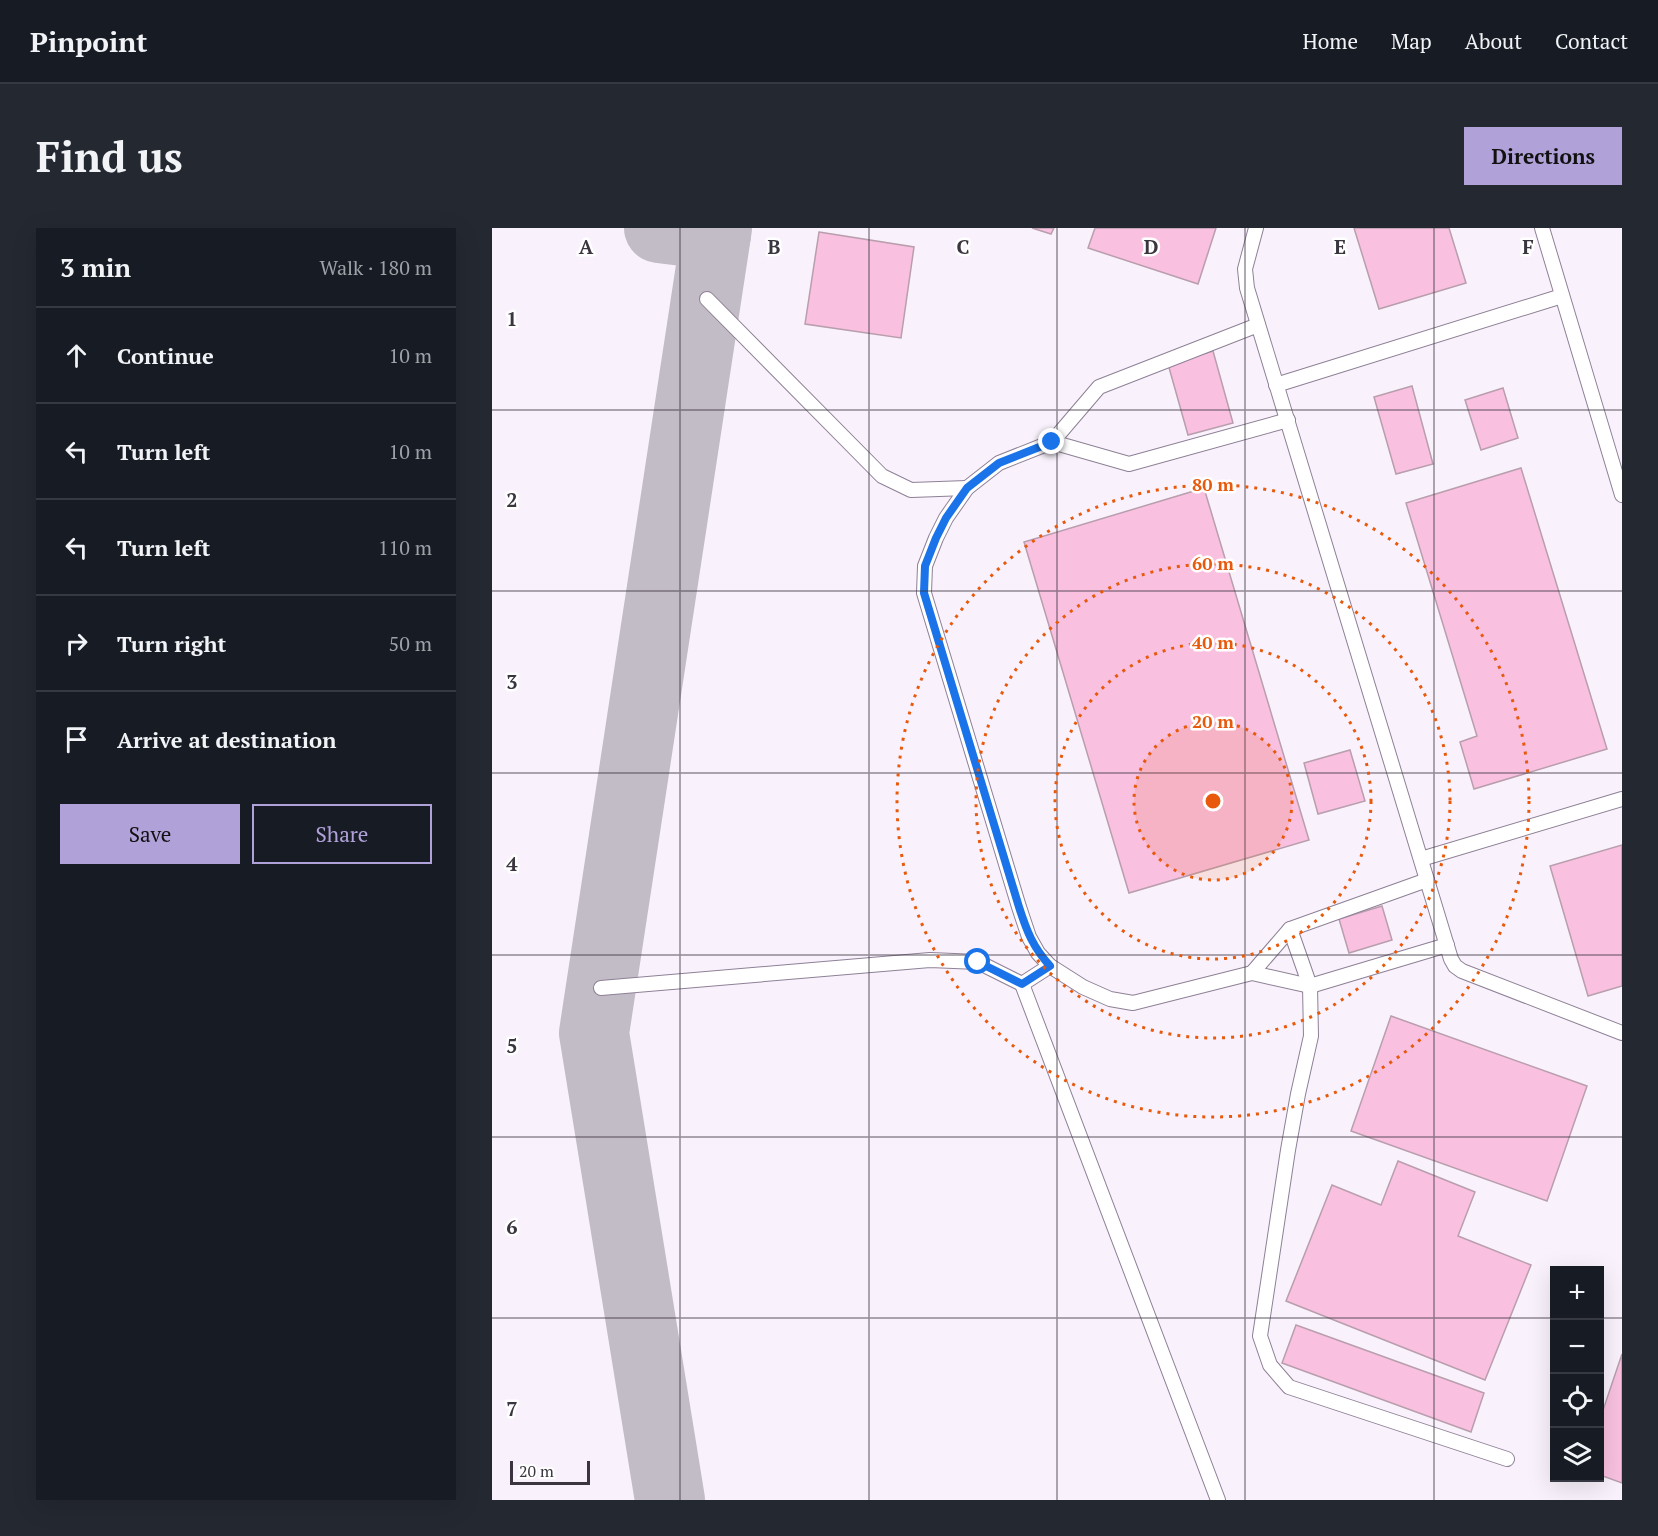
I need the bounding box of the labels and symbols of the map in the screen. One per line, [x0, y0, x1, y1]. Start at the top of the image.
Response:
text: A [579, 233, 594, 260]
text: B [768, 233, 781, 260]
text: C [956, 233, 970, 260]
text: D [1144, 233, 1158, 260]
text: E [1334, 233, 1346, 260]
text: F [1522, 233, 1534, 260]
text: 1 [506, 305, 518, 332]
route end [1038, 428, 1064, 454]
text: 80 m [1192, 472, 1234, 496]
text: 2 [506, 486, 518, 513]
text: 60 m [1192, 551, 1234, 575]
text: 40 m [1192, 630, 1234, 654]
text: 3 [506, 668, 518, 695]
text: 20 m [1192, 709, 1234, 733]
centre of rings [1203, 791, 1223, 811]
text: 4 [506, 850, 518, 877]
route start [964, 948, 990, 974]
text: 5 [506, 1032, 518, 1059]
text: 6 [506, 1213, 518, 1240]
text: 7 [506, 1395, 518, 1422]
scale bar [510, 1458, 590, 1486]

